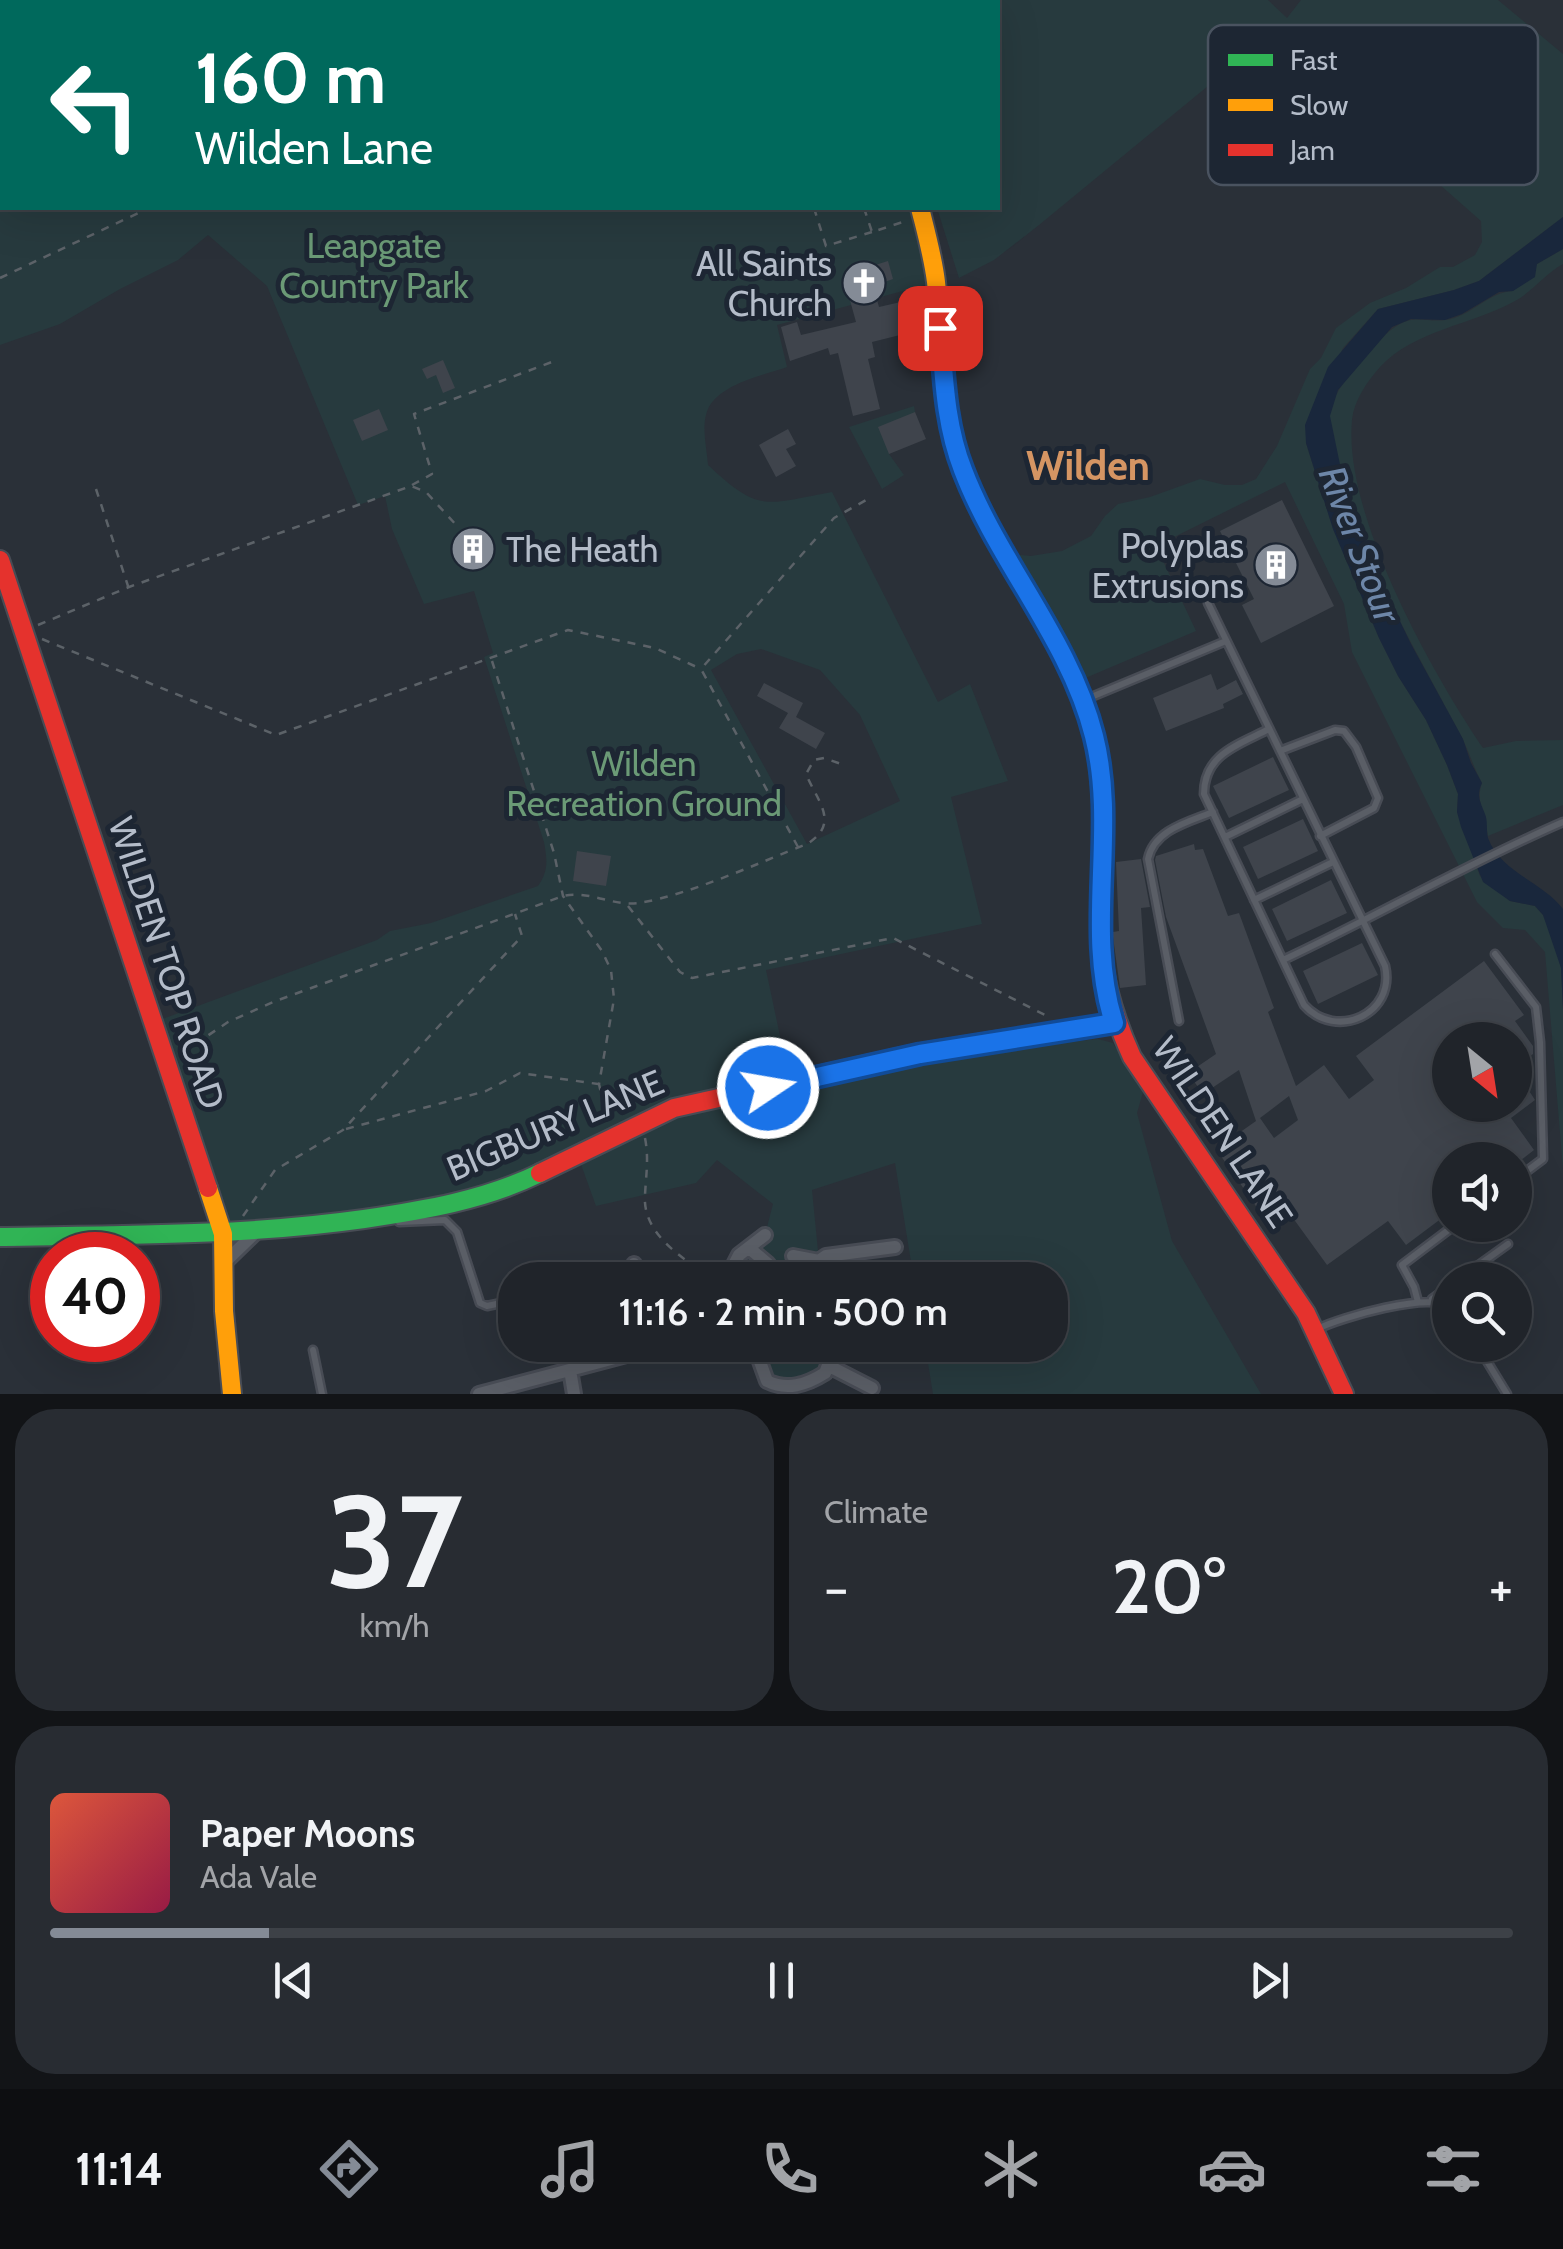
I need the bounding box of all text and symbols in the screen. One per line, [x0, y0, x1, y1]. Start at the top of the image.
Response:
legend [1208, 25, 1538, 185]
text: 160 m [195, 35, 386, 121]
icon: left [30, 40, 160, 170]
text: Fast [1290, 43, 1338, 77]
text: Slow [1290, 88, 1348, 122]
text: Wilden Lane [195, 121, 433, 175]
text: Jam [1289, 133, 1335, 167]
park label: Leapgate Country Park [279, 224, 469, 307]
place label: All Saints Church [696, 242, 832, 325]
church icon: All Saints Church [841, 260, 887, 306]
pin [898, 286, 983, 371]
icon: arrive [913, 301, 968, 356]
district label: Wilden [1026, 441, 1150, 490]
water label: River Stour [1309, 459, 1412, 630]
place label: Polyplas Extrusions [1092, 524, 1244, 607]
building icon: The Heath [450, 526, 496, 572]
place label: The Heath [506, 528, 659, 571]
building icon: Polyplas Extrusions [1253, 542, 1299, 588]
park label: Wilden Recreation Ground [506, 742, 782, 825]
street label: WILDEN TOP ROAD [100, 812, 234, 1114]
north arrow [1432, 1022, 1532, 1122]
map controls [1432, 1022, 1532, 1362]
street label: WILDEN LANE [1144, 1029, 1302, 1235]
position arrow [716, 1036, 820, 1140]
street label: BIGBURY LANE [440, 1060, 670, 1190]
button: sound [1432, 1142, 1532, 1242]
speed limit sign: 40 [30, 1232, 160, 1362]
button: search [1432, 1262, 1532, 1362]
text: 11:16 · 2 min · 500 m [618, 1288, 948, 1335]
text: 37 [326, 1462, 463, 1620]
text: Climate [824, 1492, 928, 1531]
text: 20° [1112, 1541, 1225, 1632]
text: − [824, 1554, 848, 1621]
text: + [1489, 1554, 1513, 1621]
text: km/h [359, 1606, 430, 1645]
text: Paper Moons [200, 1810, 415, 1857]
text: Ada Vale [200, 1857, 317, 1896]
icon: previous [266, 1953, 321, 2008]
icon: pause [754, 1953, 809, 2008]
icon: next [1242, 1953, 1297, 2008]
icon: directions [314, 2134, 384, 2204]
icon: music [535, 2134, 605, 2204]
icon: phone [755, 2134, 825, 2204]
icon: climate [976, 2134, 1046, 2204]
icon: car [1197, 2134, 1267, 2204]
icon: filters [1418, 2134, 1488, 2204]
text: 11:14 [75, 2142, 163, 2196]

